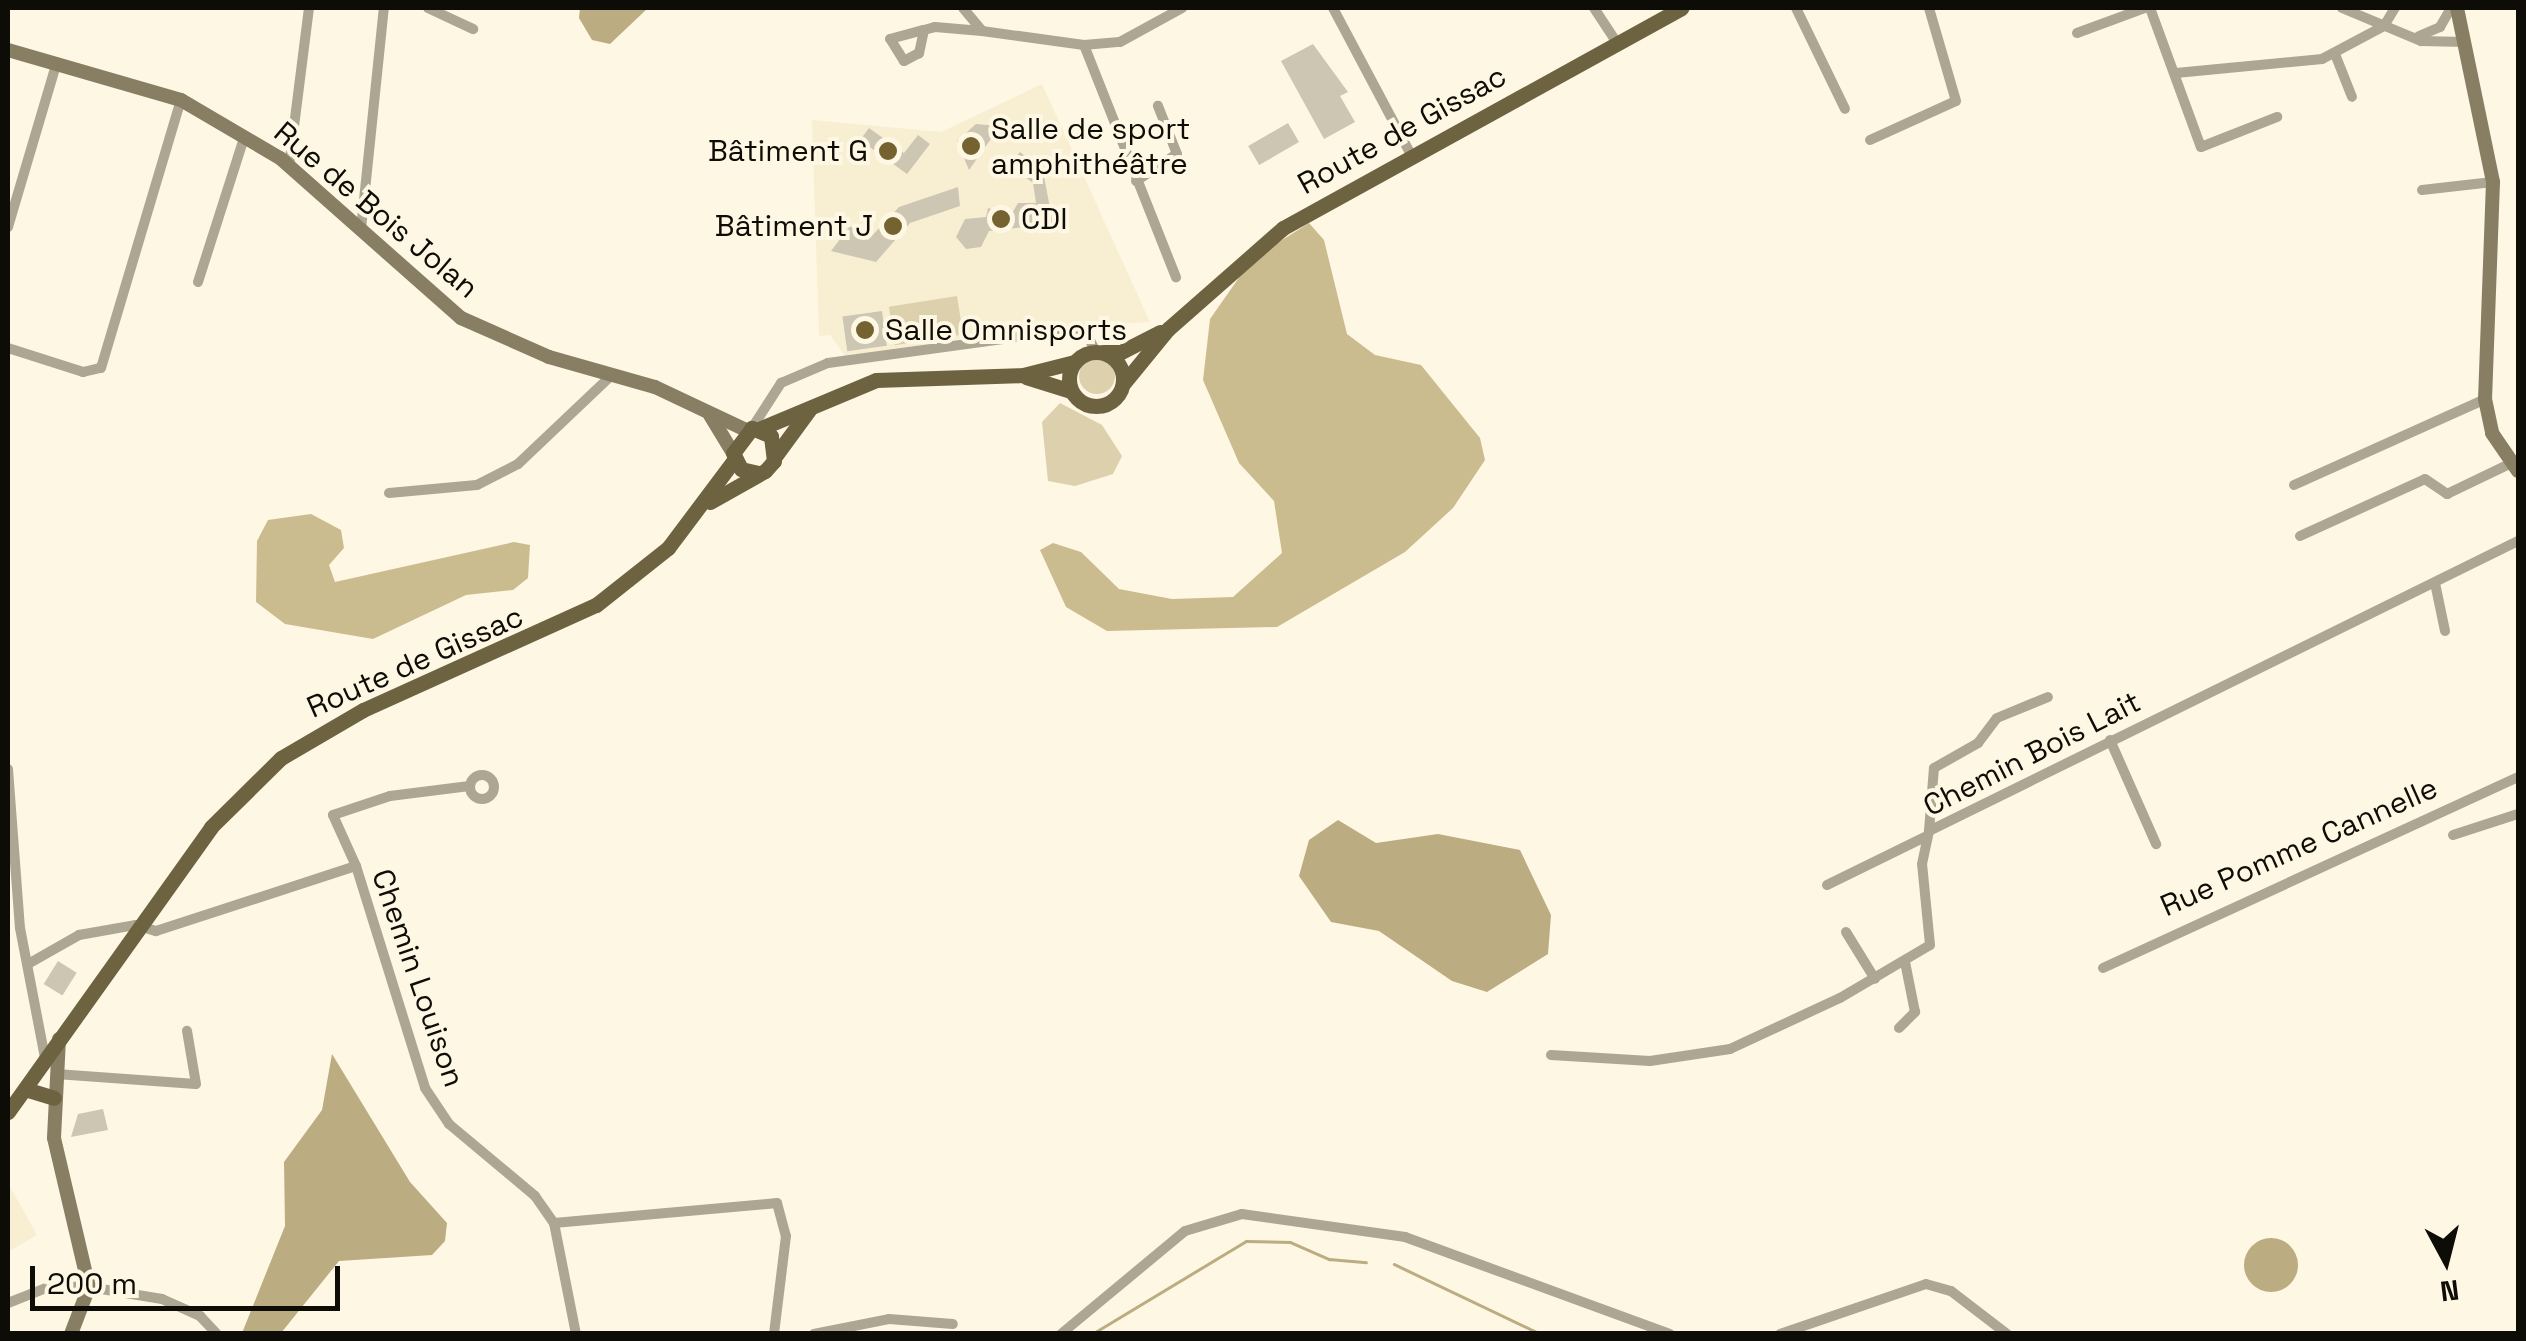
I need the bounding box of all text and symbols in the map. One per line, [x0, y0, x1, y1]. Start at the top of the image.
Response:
street label: Route de Gissac [1291, 58, 1513, 202]
place label: Salle de sport amphithéâtre [991, 111, 1190, 182]
street label: Rue de Bois Jolan [267, 114, 485, 306]
place label: Bâtiment G [708, 133, 868, 169]
marker: Salle de sport amphithéâtre [960, 135, 982, 157]
marker: Bâtiment G [877, 140, 899, 162]
place label: CDI [1021, 201, 1067, 237]
place label: Bâtiment J [715, 208, 873, 244]
marker: CDI [990, 208, 1012, 230]
marker: Bâtiment J [882, 215, 904, 237]
place label: Salle Omnisports [885, 312, 1127, 348]
marker: Salle Omnisports [854, 319, 876, 341]
street label: Route de Gissac [301, 598, 529, 726]
street label: Chemin Bois Lait [1917, 684, 2147, 824]
street label: Rue Pomme Cannelle [2155, 770, 2443, 924]
street label: Chemin Louison [364, 864, 472, 1092]
north arrow [2396, 1211, 2496, 1311]
scale bar [35, 1246, 345, 1308]
text: 200 m [47, 1264, 137, 1303]
text: N [2438, 1272, 2461, 1310]

